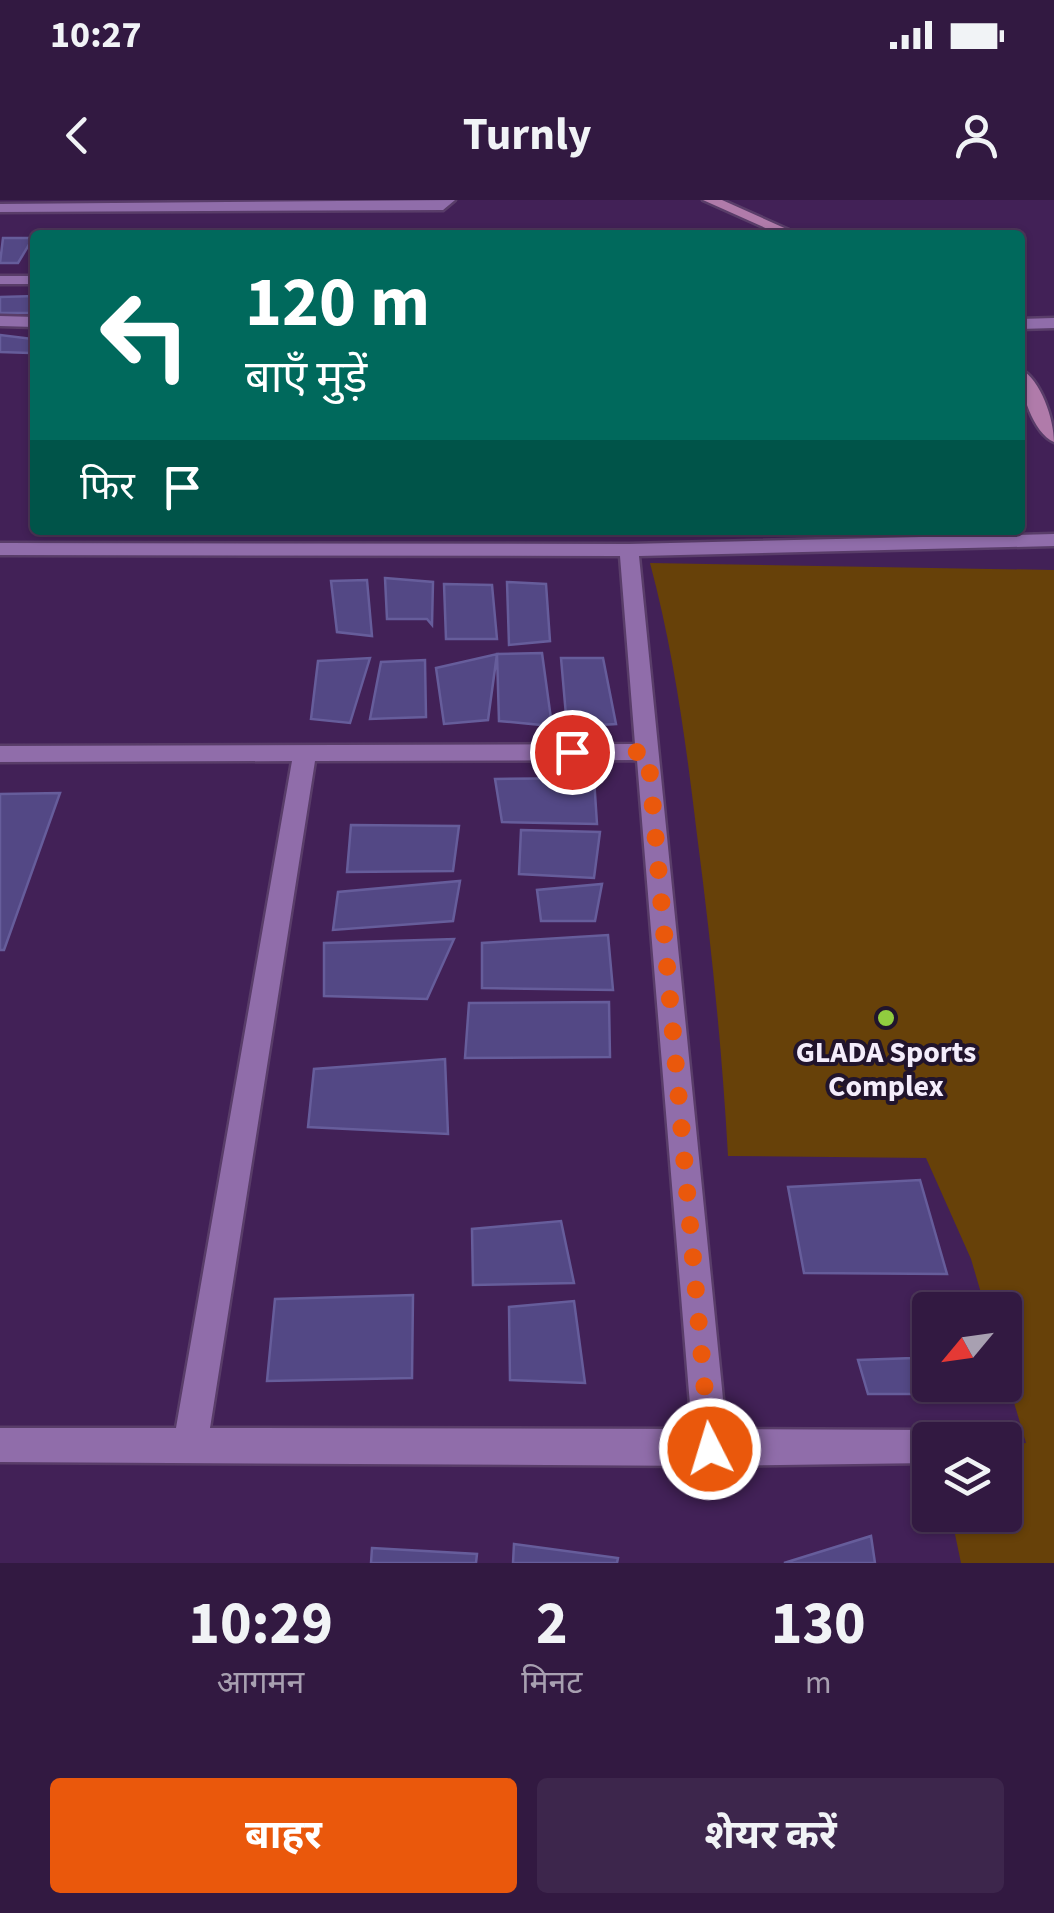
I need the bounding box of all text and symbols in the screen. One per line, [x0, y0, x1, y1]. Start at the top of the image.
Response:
text: 10:27 [50, 8, 142, 62]
text: Turnly [463, 103, 591, 167]
icon: back [50, 108, 105, 163]
icon: person [949, 108, 1004, 163]
text: 120 m [245, 253, 430, 353]
icon: left [80, 270, 210, 400]
text: बाएँ मुड़ें [245, 346, 367, 410]
text: फिर [80, 460, 135, 514]
icon: arrive [155, 460, 210, 515]
pin [530, 710, 615, 795]
icon: arrive [545, 725, 600, 780]
marker: GLADA Sports Complex [875, 1007, 897, 1029]
place label: GLADA Sports Complex [796, 1031, 976, 1108]
north arrow [912, 1292, 1022, 1402]
map controls [912, 1292, 1022, 1532]
position arrow [658, 1397, 762, 1501]
button: layers [912, 1422, 1022, 1532]
text: 10:29 [188, 1582, 333, 1667]
text: 2 [536, 1582, 568, 1667]
text: 130 [771, 1582, 866, 1667]
text: आगमन [217, 1660, 304, 1706]
text: मिनट [521, 1660, 582, 1706]
text: m [805, 1660, 831, 1706]
button: बाहर [50, 1778, 517, 1893]
button: शेयर करें [537, 1778, 1004, 1893]

